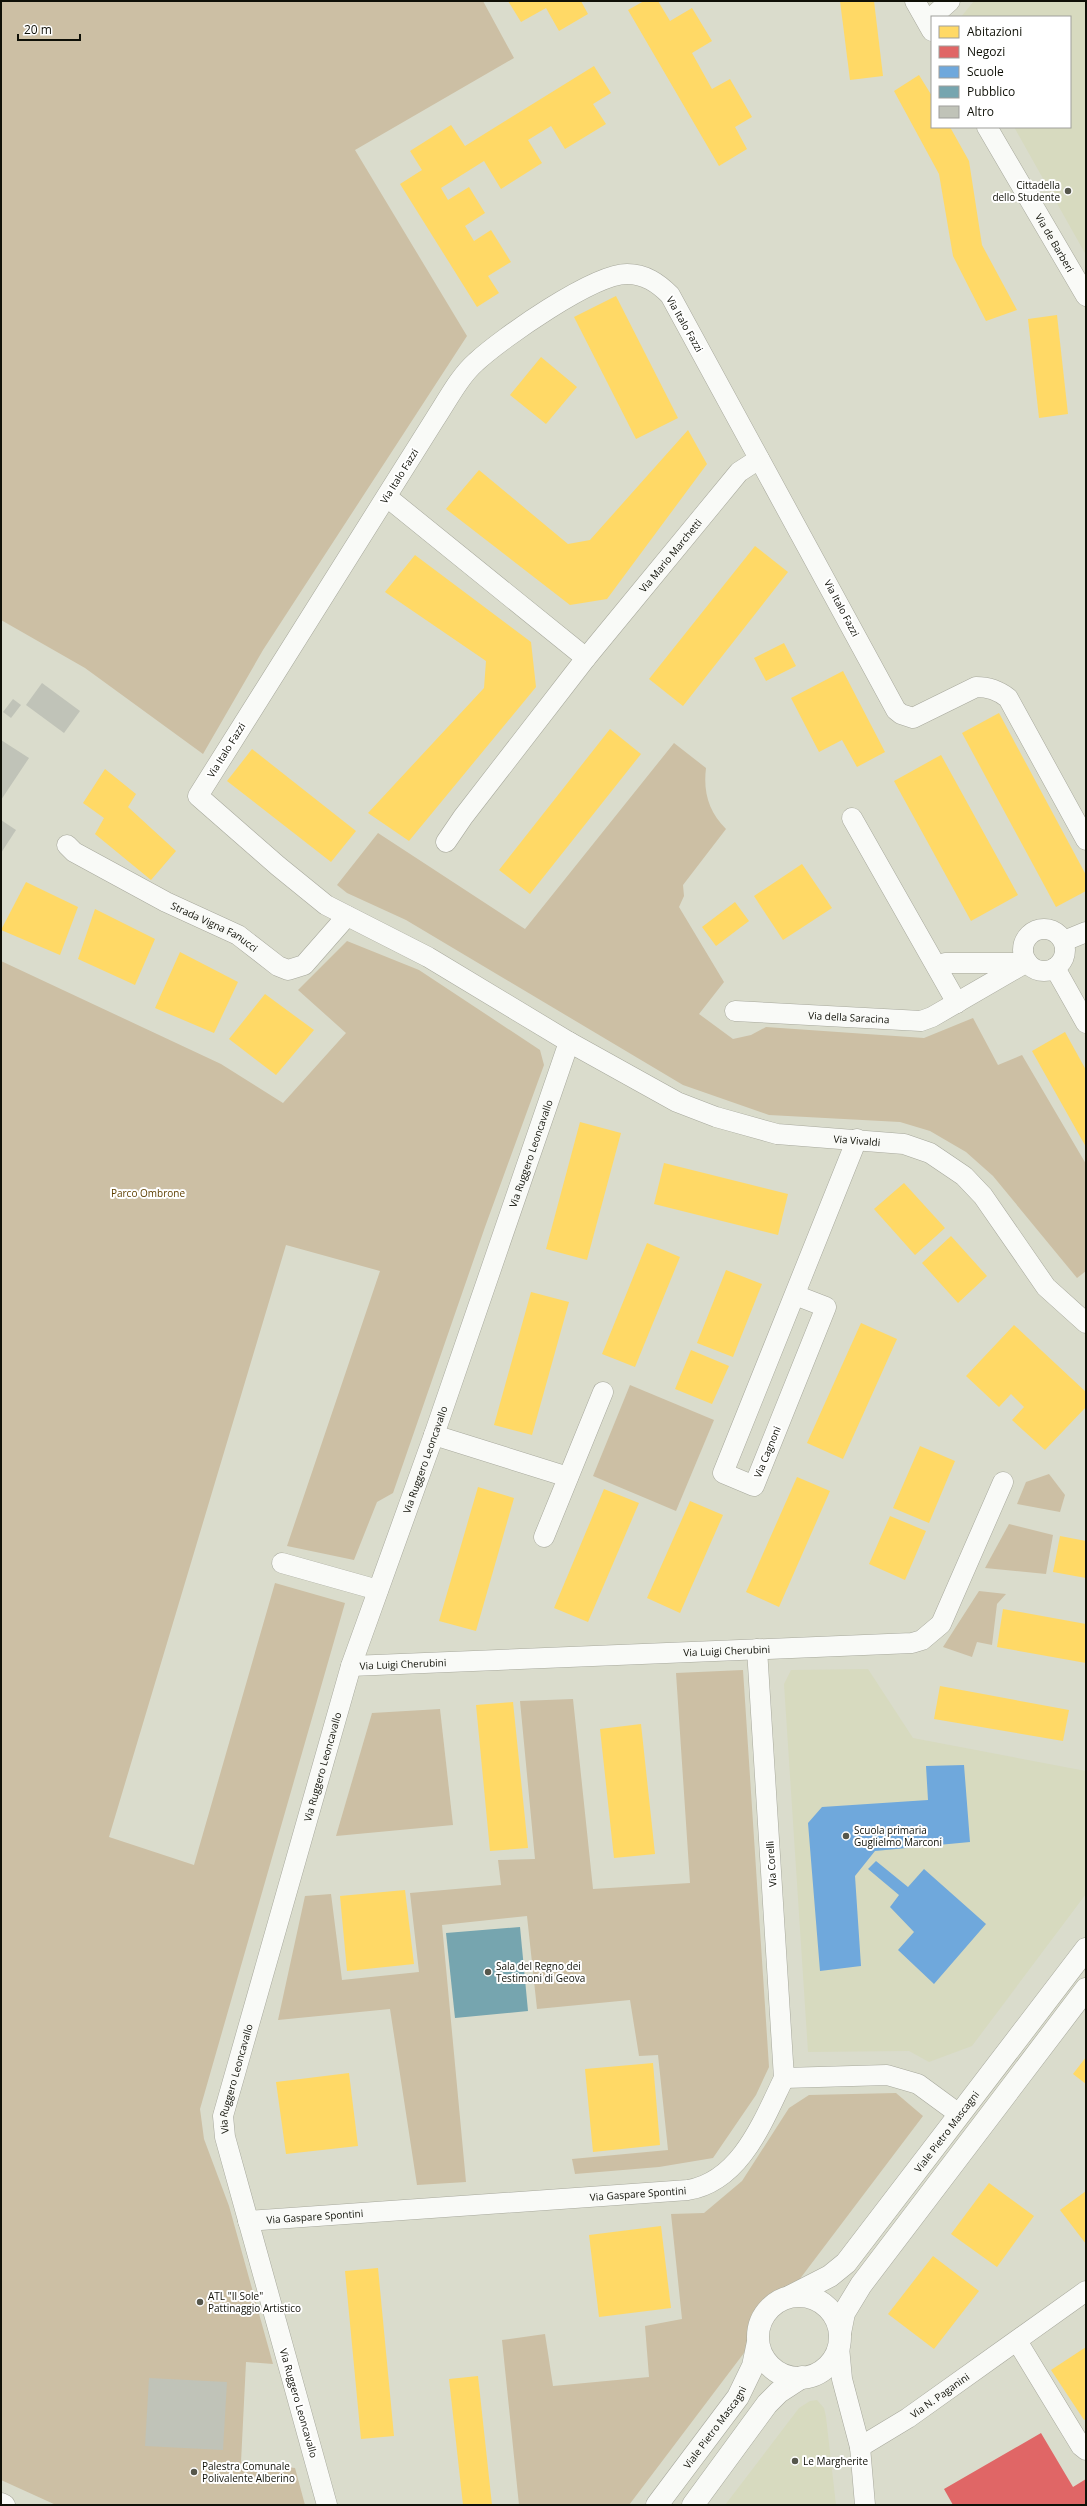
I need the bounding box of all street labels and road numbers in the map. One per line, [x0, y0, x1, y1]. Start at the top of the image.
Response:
street label: Via de Barberi [1032, 211, 1077, 274]
street label: Via Italo Fazzi [663, 294, 707, 354]
street label: Via Italo Fazzi [377, 446, 421, 506]
street label: Via Mario Marchetti [636, 516, 705, 595]
street label: Via Italo Fazzi [821, 577, 863, 639]
street label: Via Italo Fazzi [204, 720, 248, 780]
street label: Strada Vigna Fanucci [169, 898, 261, 955]
street label: Via della Saracina [808, 1008, 890, 1026]
street label: Via Ruggero Leoncavallo [506, 1098, 556, 1209]
street label: Via Vivaldi [833, 1131, 881, 1149]
street label: Via Ruggero Leoncavallo [399, 1404, 450, 1515]
street label: Via Cagnoni [750, 1424, 784, 1480]
street label: Via Luigi Cherubini [683, 1642, 770, 1659]
street label: Via Luigi Cherubini [359, 1655, 447, 1673]
street label: Via Ruggero Leoncavallo [300, 1710, 345, 1823]
street label: Via Corelli [762, 1840, 780, 1888]
street label: Via Ruggero Leoncavallo [216, 2022, 256, 2134]
street label: Viale Pietro Mascagni [911, 2088, 982, 2175]
street label: Via Gaspare Spontini [589, 2183, 687, 2204]
street label: Via Gaspare Spontini [266, 2206, 364, 2227]
street label: Via Ruggero Leoncavallo [277, 2347, 321, 2459]
street label: Via N. Paganini [907, 2370, 972, 2421]
street label: Viale Pietro Mascagni [680, 2384, 749, 2471]

